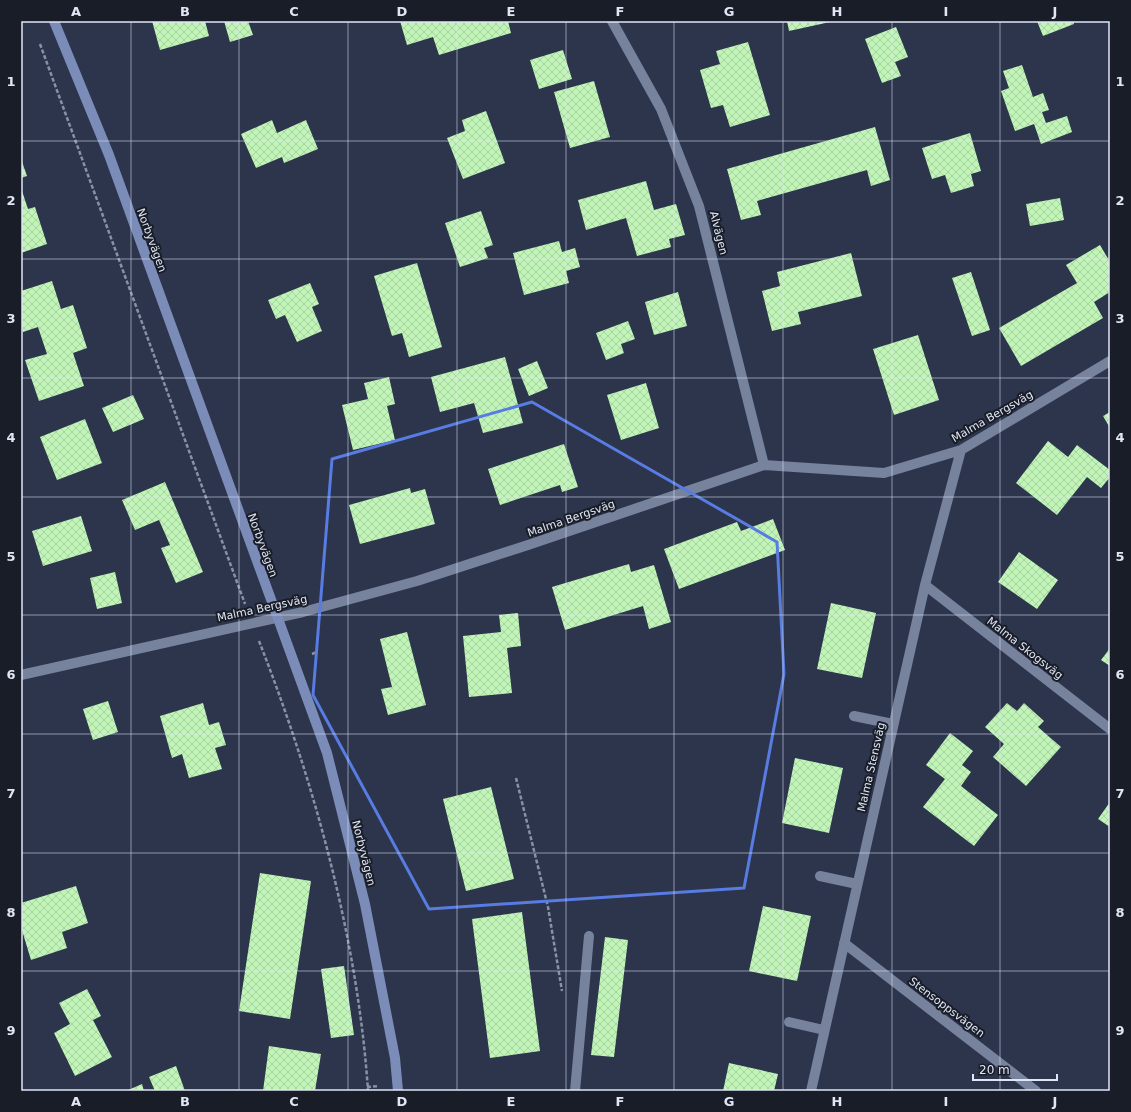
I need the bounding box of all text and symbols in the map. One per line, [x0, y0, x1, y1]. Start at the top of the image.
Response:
text: A [71, 4, 81, 19]
text: B [180, 4, 190, 19]
text: C [289, 4, 299, 19]
text: D [397, 4, 408, 19]
text: E [507, 4, 515, 19]
text: F [616, 4, 624, 19]
text: G [724, 4, 734, 19]
text: H [832, 4, 842, 19]
text: I [944, 4, 948, 19]
text: J [1052, 4, 1057, 19]
text: 1 [6, 74, 16, 89]
text: 1 [1115, 74, 1125, 89]
text: 2 [6, 193, 16, 208]
text: 2 [1115, 193, 1125, 208]
street label: Norbyvägen [134, 206, 169, 274]
street label: Alvägen [707, 210, 730, 256]
text: 3 [6, 311, 16, 326]
text: 3 [1115, 311, 1125, 326]
street label: Malma Bergsväg [949, 388, 1035, 445]
text: 4 [6, 430, 16, 445]
text: 4 [1115, 430, 1125, 445]
street label: Malma Bergsväg [526, 497, 617, 540]
street label: Norbyvägen [245, 511, 280, 579]
text: 5 [6, 549, 16, 564]
text: 5 [1115, 549, 1125, 564]
street label: Malma Bergsväg [216, 593, 308, 624]
street label: Malma Skogsväg [984, 615, 1065, 682]
text: 6 [6, 667, 16, 682]
text: 6 [1115, 667, 1125, 682]
street label: Malma Stensväg [855, 721, 888, 813]
text: 7 [6, 786, 16, 801]
text: 7 [1115, 786, 1125, 801]
street label: Norbyvägen [349, 819, 378, 887]
text: 8 [6, 905, 16, 920]
text: 8 [1115, 905, 1125, 920]
street label: Stensoppsvägen [906, 975, 987, 1040]
text: 9 [6, 1023, 16, 1038]
text: 9 [1115, 1023, 1125, 1038]
scale bar [973, 1056, 1057, 1082]
text: 20 m [979, 1063, 1010, 1077]
text: A [71, 1094, 81, 1109]
text: B [180, 1094, 190, 1109]
text: C [289, 1094, 299, 1109]
text: D [397, 1094, 408, 1109]
text: E [507, 1094, 515, 1109]
text: F [616, 1094, 624, 1109]
text: G [724, 1094, 734, 1109]
text: H [832, 1094, 842, 1109]
text: I [944, 1094, 948, 1109]
text: J [1052, 1094, 1057, 1109]

